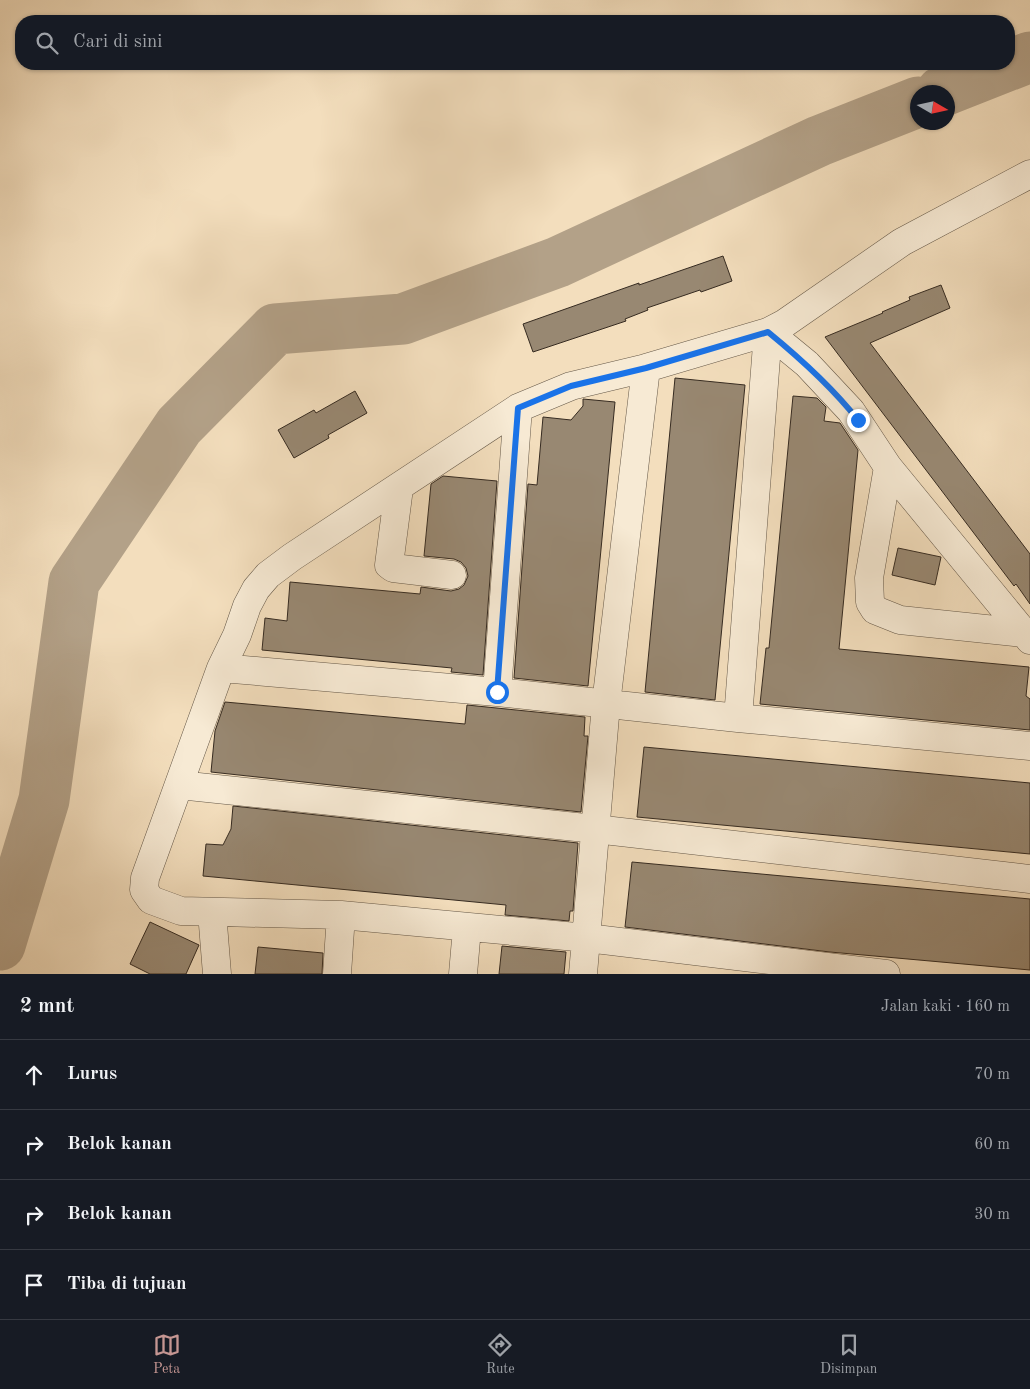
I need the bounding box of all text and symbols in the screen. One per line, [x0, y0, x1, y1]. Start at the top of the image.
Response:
search box [15, 15, 1015, 70]
icon: search [33, 29, 61, 57]
text: Cari di sini [73, 33, 163, 52]
north arrow [910, 85, 955, 130]
route end [847, 409, 870, 432]
route start [486, 681, 509, 704]
text: 2 mnt [20, 996, 74, 1017]
text: Jalan kaki · 160 m [881, 999, 1010, 1015]
icon: ahead [20, 1061, 48, 1089]
text: Lurus [67, 1065, 117, 1084]
text: 70 m [974, 1067, 1010, 1083]
icon: right [20, 1131, 48, 1159]
text: Belok kanan [67, 1135, 172, 1154]
text: 60 m [974, 1137, 1010, 1153]
icon: right [20, 1201, 48, 1229]
text: Belok kanan [67, 1205, 172, 1224]
text: 30 m [974, 1207, 1010, 1223]
icon: arrive [20, 1271, 48, 1299]
text: Tiba di tujuan [67, 1275, 187, 1294]
tab: Peta [153, 1331, 181, 1378]
tab: Rute [486, 1331, 515, 1378]
tab: Disimpan [820, 1331, 877, 1378]

